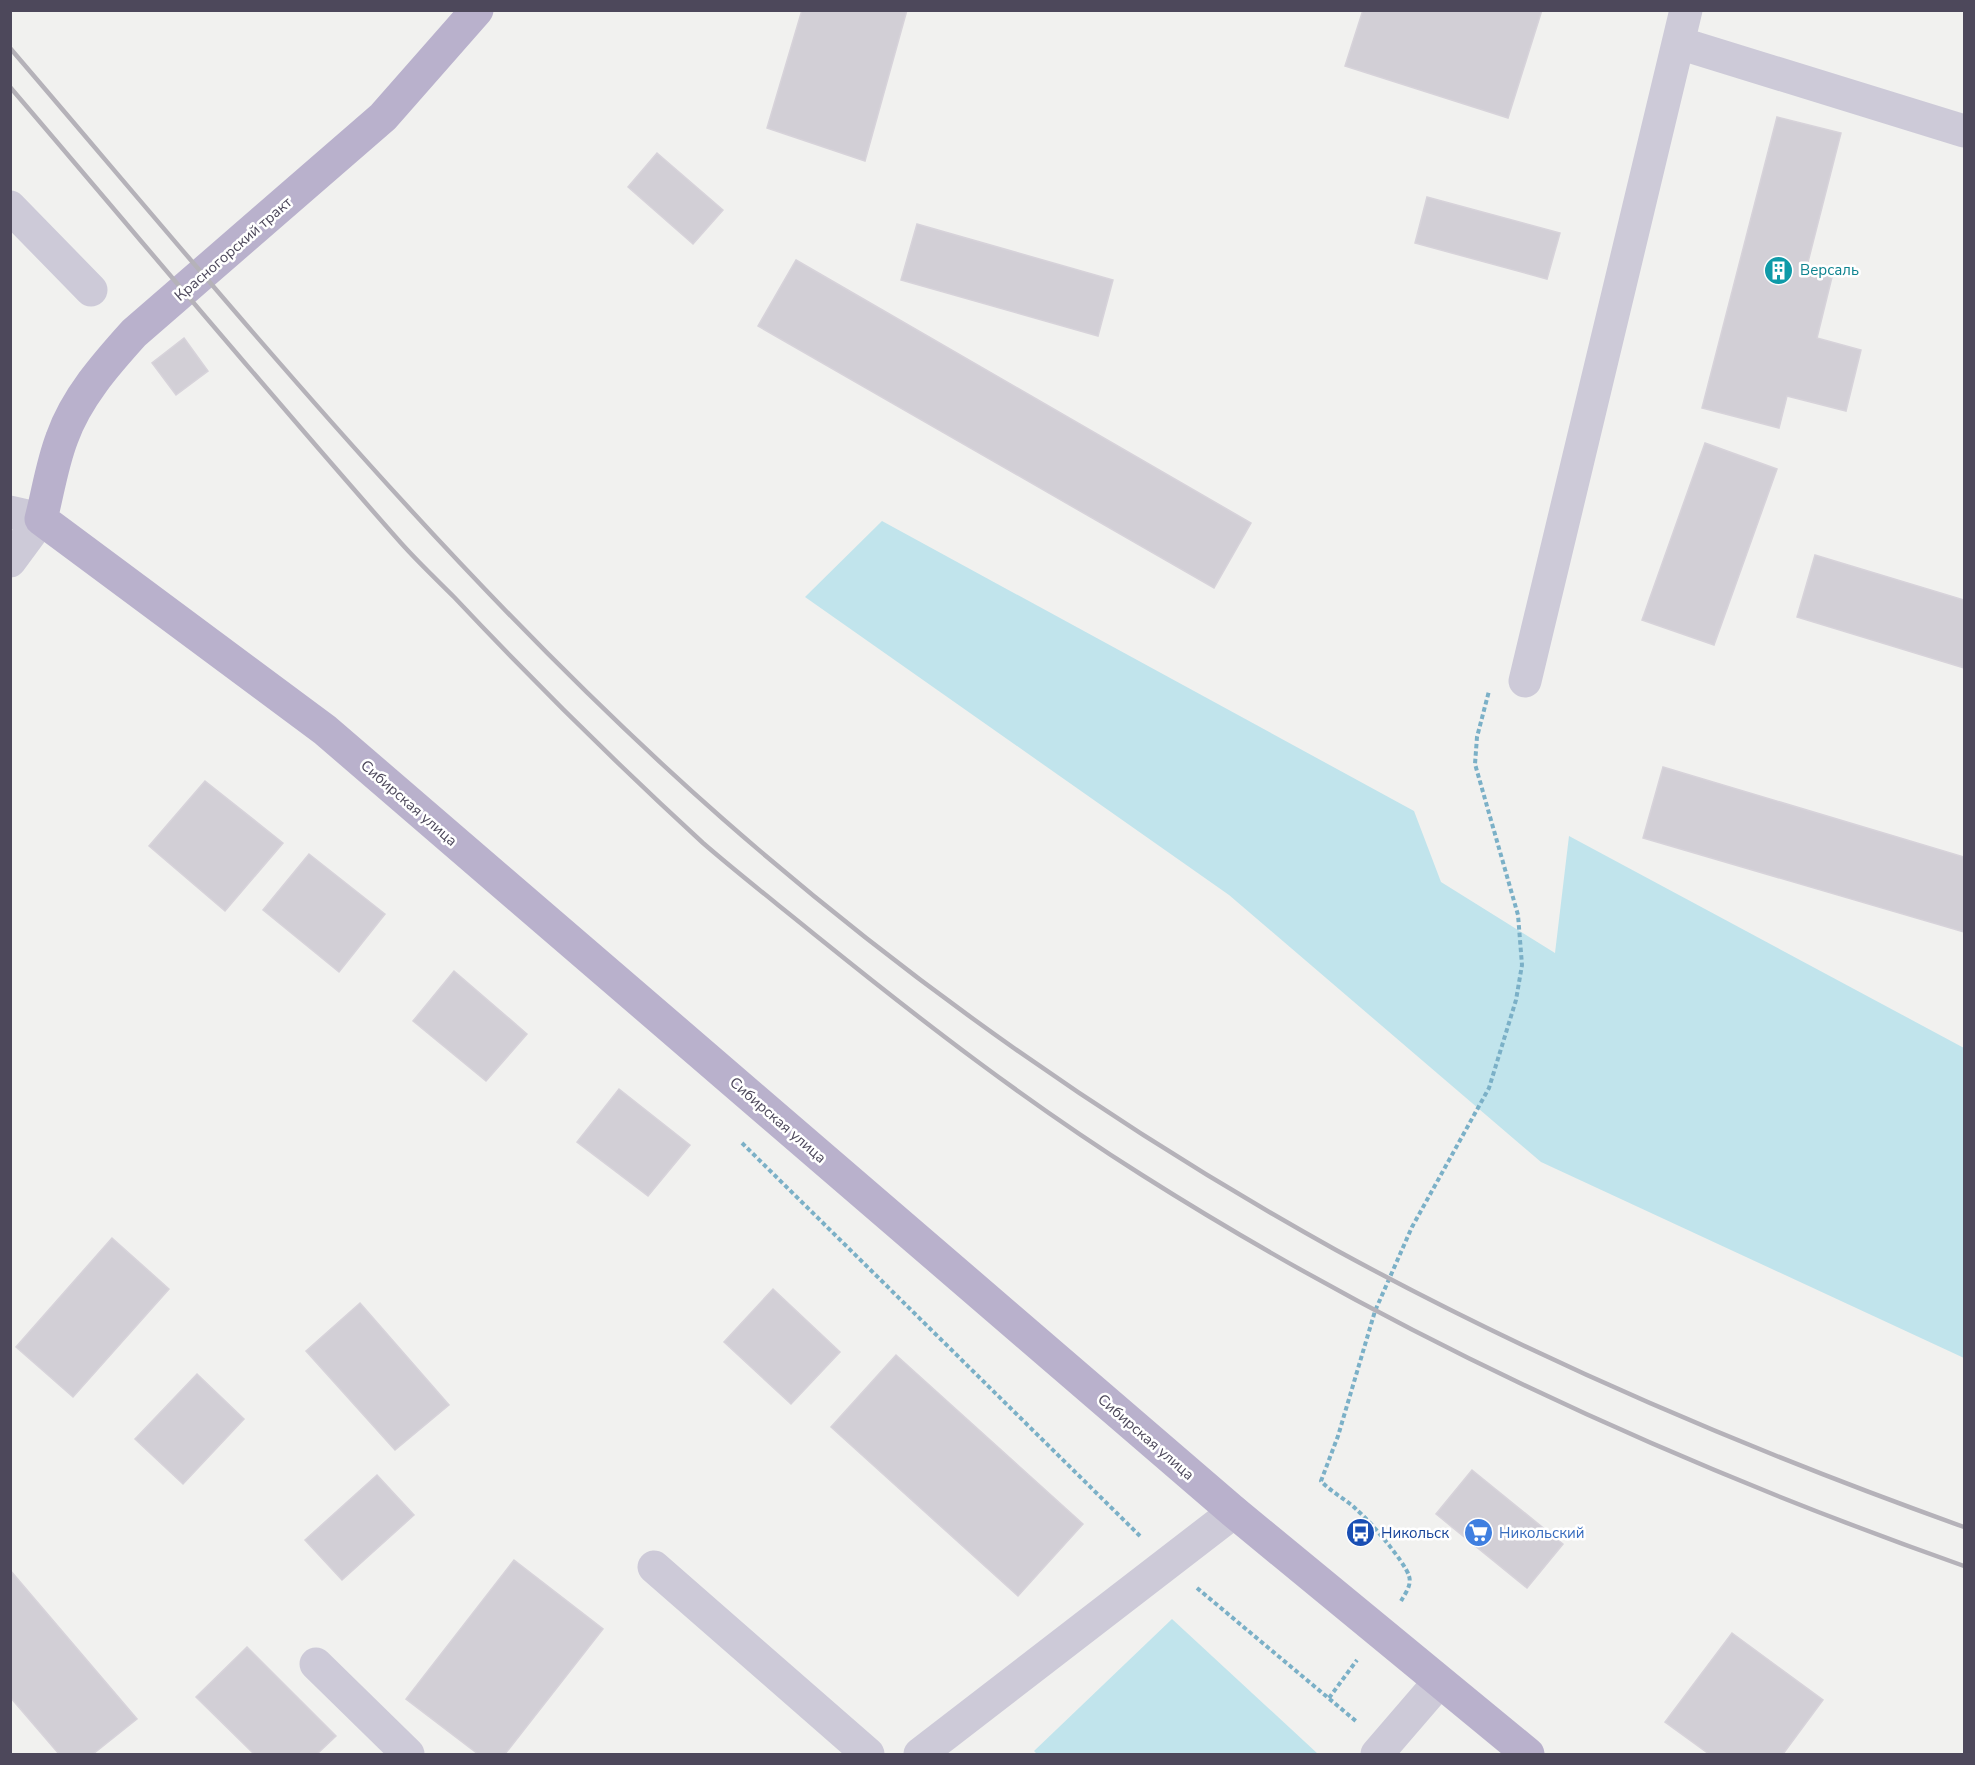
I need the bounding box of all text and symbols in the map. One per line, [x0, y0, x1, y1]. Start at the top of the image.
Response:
street label: Красногорский тракт [170, 192, 296, 306]
building icon: Версаль [1763, 254, 1795, 286]
place label: Версаль [1800, 260, 1859, 280]
street label: Сибирская улица [356, 755, 462, 851]
street label: Сибирская улица [725, 1072, 831, 1168]
street label: Сибирская улица [1093, 1389, 1199, 1485]
bus stop icon: Никольск [1344, 1517, 1376, 1549]
supermarket icon: Никольский [1462, 1517, 1494, 1549]
place label: Никольск [1381, 1523, 1449, 1543]
place label: Никольский [1499, 1523, 1585, 1543]

